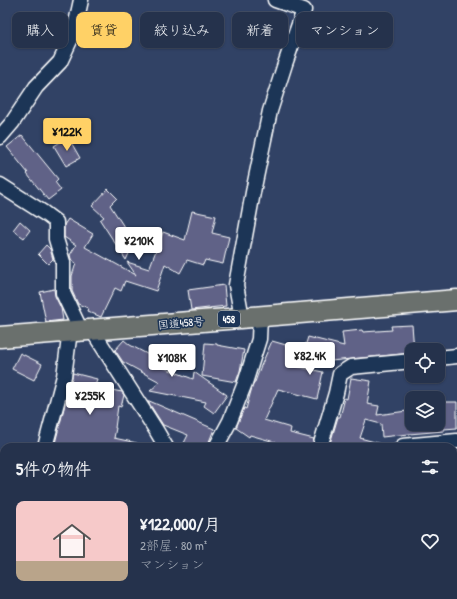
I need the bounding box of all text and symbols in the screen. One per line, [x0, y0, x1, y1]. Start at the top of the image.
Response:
chip: 購入 [12, 12, 68, 48]
chip: 賃貸 [76, 12, 132, 48]
chip: 絞り込み [140, 12, 224, 48]
chip: 新着 [232, 12, 288, 48]
chip: マンション [296, 12, 393, 48]
pin: ¥122K [39, 118, 95, 152]
text: ¥122K [52, 122, 82, 140]
pin: ¥210K [111, 227, 167, 261]
text: ¥210K [124, 231, 154, 249]
road number: 458 [218, 311, 240, 327]
street label: 国道458号 [157, 314, 205, 332]
pin: ¥82.4K [277, 342, 343, 376]
map controls [405, 343, 445, 431]
button: locate [405, 343, 445, 383]
pin: ¥108K [144, 344, 200, 378]
text: ¥82.4K [294, 346, 326, 364]
text: ¥108K [157, 348, 187, 366]
pin: ¥255K [62, 382, 118, 416]
text: ¥255K [75, 386, 105, 404]
button: layers [405, 391, 445, 431]
icon: filters [419, 456, 441, 478]
text: 5件の物件 [16, 457, 91, 480]
text: ¥122,000/月 [140, 512, 220, 535]
icon: home [48, 517, 96, 565]
icon: heart [419, 530, 441, 552]
text: 2部屋 · 80 m² [140, 536, 207, 554]
text: マンション [140, 555, 204, 573]

